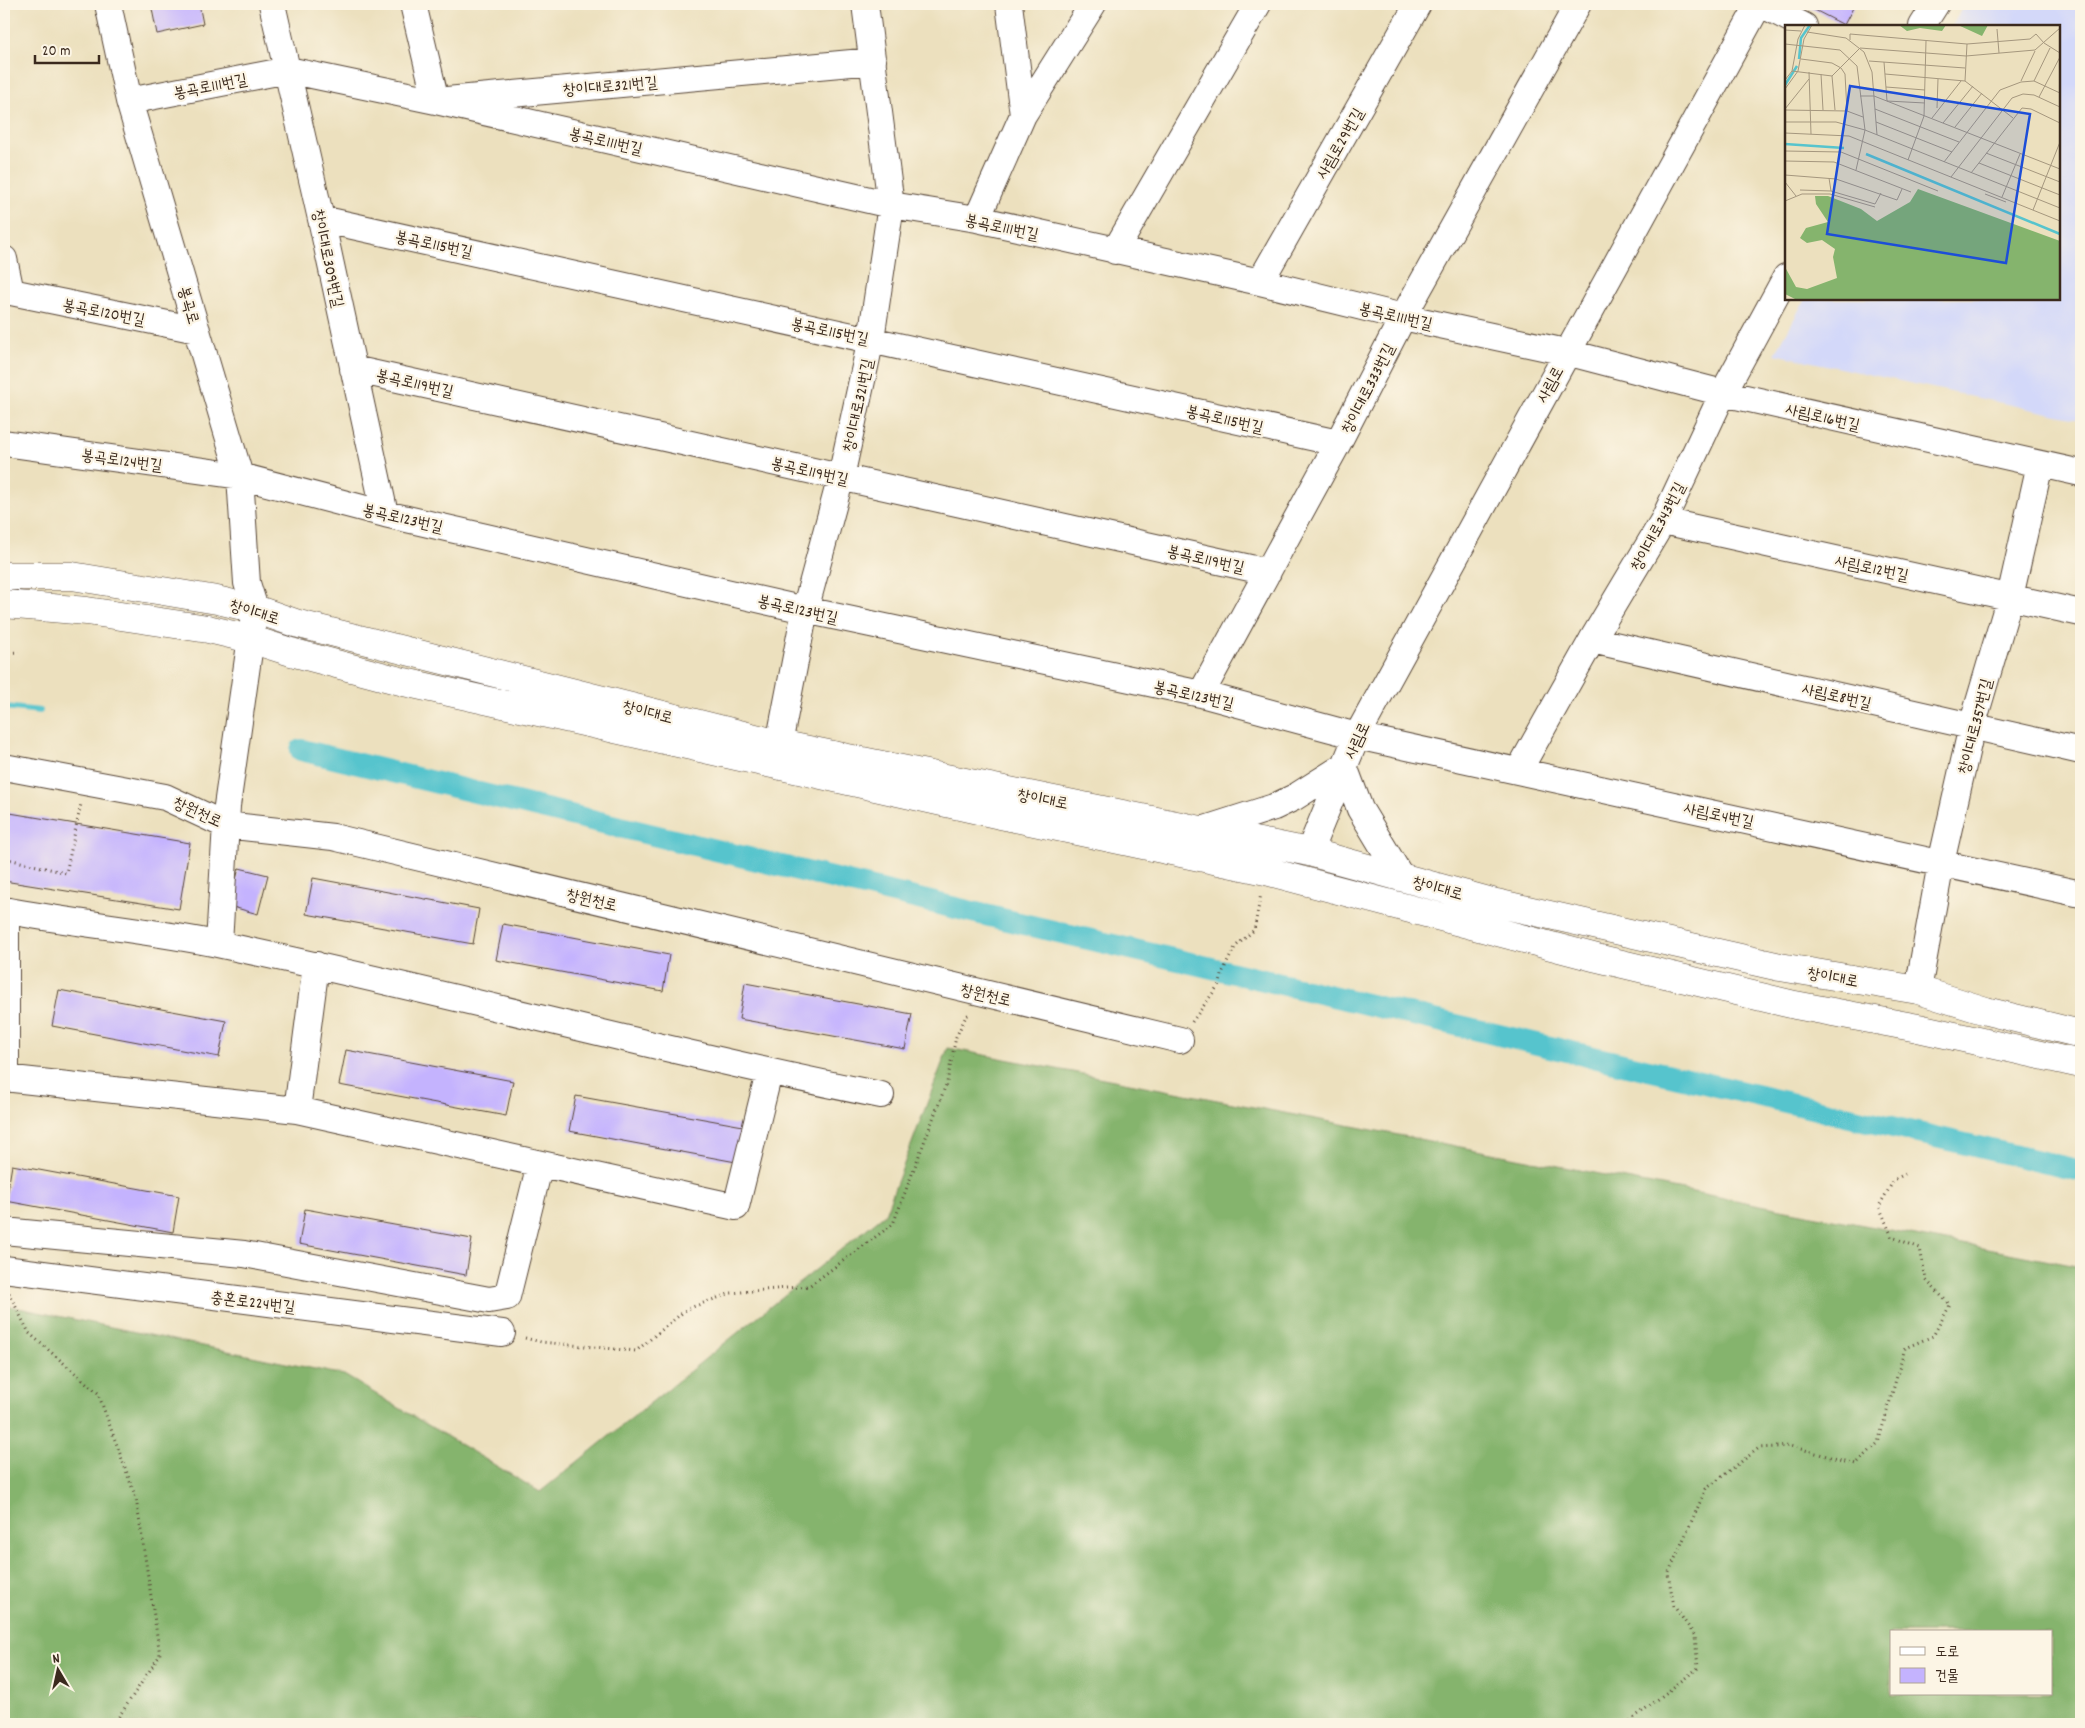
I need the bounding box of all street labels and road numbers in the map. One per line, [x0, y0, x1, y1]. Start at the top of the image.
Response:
street label: 봉곡로111번길 [172, 69, 250, 106]
street label: 창이대로321번길 [562, 72, 659, 103]
street label: 사림로29번길 [1312, 104, 1371, 184]
street label: 봉곡로111번길 [566, 123, 645, 162]
street label: 창이대로309번길 [305, 207, 348, 310]
street label: 봉곡로111번길 [962, 209, 1041, 248]
street label: 봉곡로115번길 [393, 226, 475, 265]
street label: 봉곡로 [171, 284, 204, 327]
street label: 봉곡로120번길 [60, 294, 147, 333]
street label: 봉곡로111번길 [1356, 298, 1435, 337]
street label: 봉곡로115번길 [789, 313, 871, 352]
street label: 창이대로333번길 [1337, 340, 1402, 438]
street label: 창이대로321번길 [838, 357, 881, 454]
street label: 사림로 [1532, 363, 1571, 408]
street label: 봉곡로119번길 [374, 364, 455, 405]
street label: 사림로16번길 [1783, 399, 1862, 438]
street label: 봉곡로115번길 [1183, 400, 1266, 441]
street label: 봉곡로124번길 [80, 444, 164, 479]
street label: 봉곡로119번길 [769, 452, 850, 493]
street label: 창이대로343번길 [1626, 478, 1692, 576]
street label: 봉곡로123번길 [360, 499, 445, 540]
street label: 봉곡로119번길 [1165, 540, 1246, 581]
street label: 사림로12번길 [1832, 550, 1911, 589]
street label: 봉곡로123번길 [755, 590, 840, 631]
street label: 창이대로 [226, 595, 282, 632]
street label: 봉곡로123번길 [1151, 676, 1236, 717]
street label: 창이대로357번길 [1953, 676, 1999, 777]
street label: 사림로8번길 [1799, 678, 1874, 717]
street label: 창이대로 [620, 696, 675, 731]
street label: 사림로 [1340, 719, 1377, 763]
street label: 창이대로 [1015, 784, 1070, 817]
street label: 창원천로 [169, 792, 225, 834]
street label: 사림로4번길 [1681, 798, 1756, 835]
street label: 창이대로 [1410, 872, 1465, 907]
street label: 창원천로 [564, 884, 619, 918]
street label: 창이대로 [1805, 963, 1860, 994]
street label: 창원천로 [958, 979, 1013, 1013]
street label: 충혼로224번길 [209, 1287, 296, 1320]

